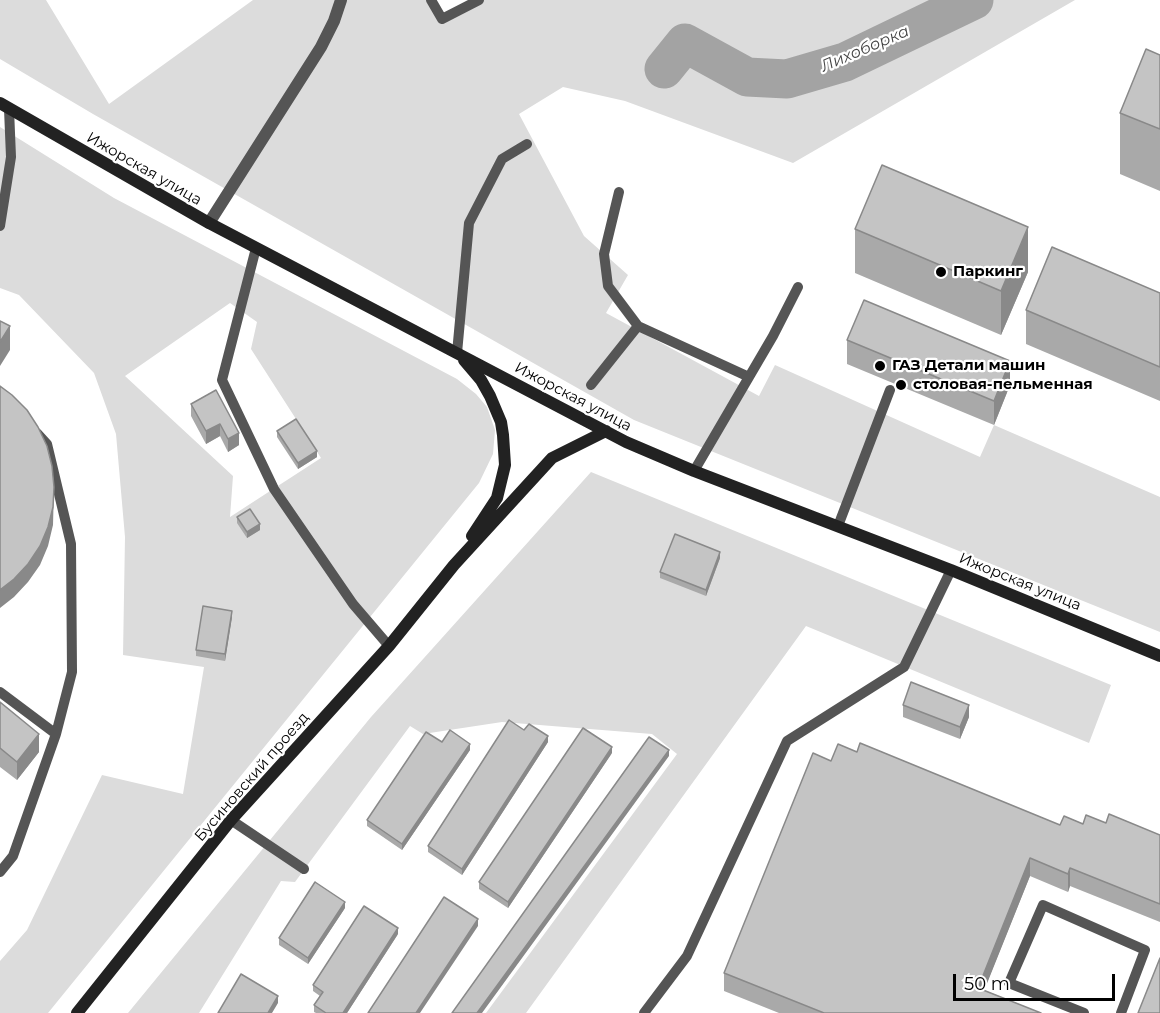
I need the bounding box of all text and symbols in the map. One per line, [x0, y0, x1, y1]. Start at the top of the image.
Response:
water label: Лихоборка [818, 22, 912, 76]
street label: Ижорская улица [83, 129, 205, 209]
place label: Паркинг [953, 263, 1023, 281]
marker: Паркинг [934, 265, 948, 279]
place label: ГАЗ Детали машин [892, 357, 1045, 375]
street label: Ижорская улица [511, 359, 635, 435]
marker: ГАЗ Детали машин [873, 359, 887, 373]
place label: столовая-пельменная [913, 376, 1093, 394]
marker: столовая-пельменная [894, 378, 908, 392]
street label: Ижорская улица [956, 549, 1084, 615]
street label: Бусиновский проезд [191, 709, 313, 845]
scale bar [956, 962, 1118, 1000]
text: 50 m [964, 973, 1010, 995]

